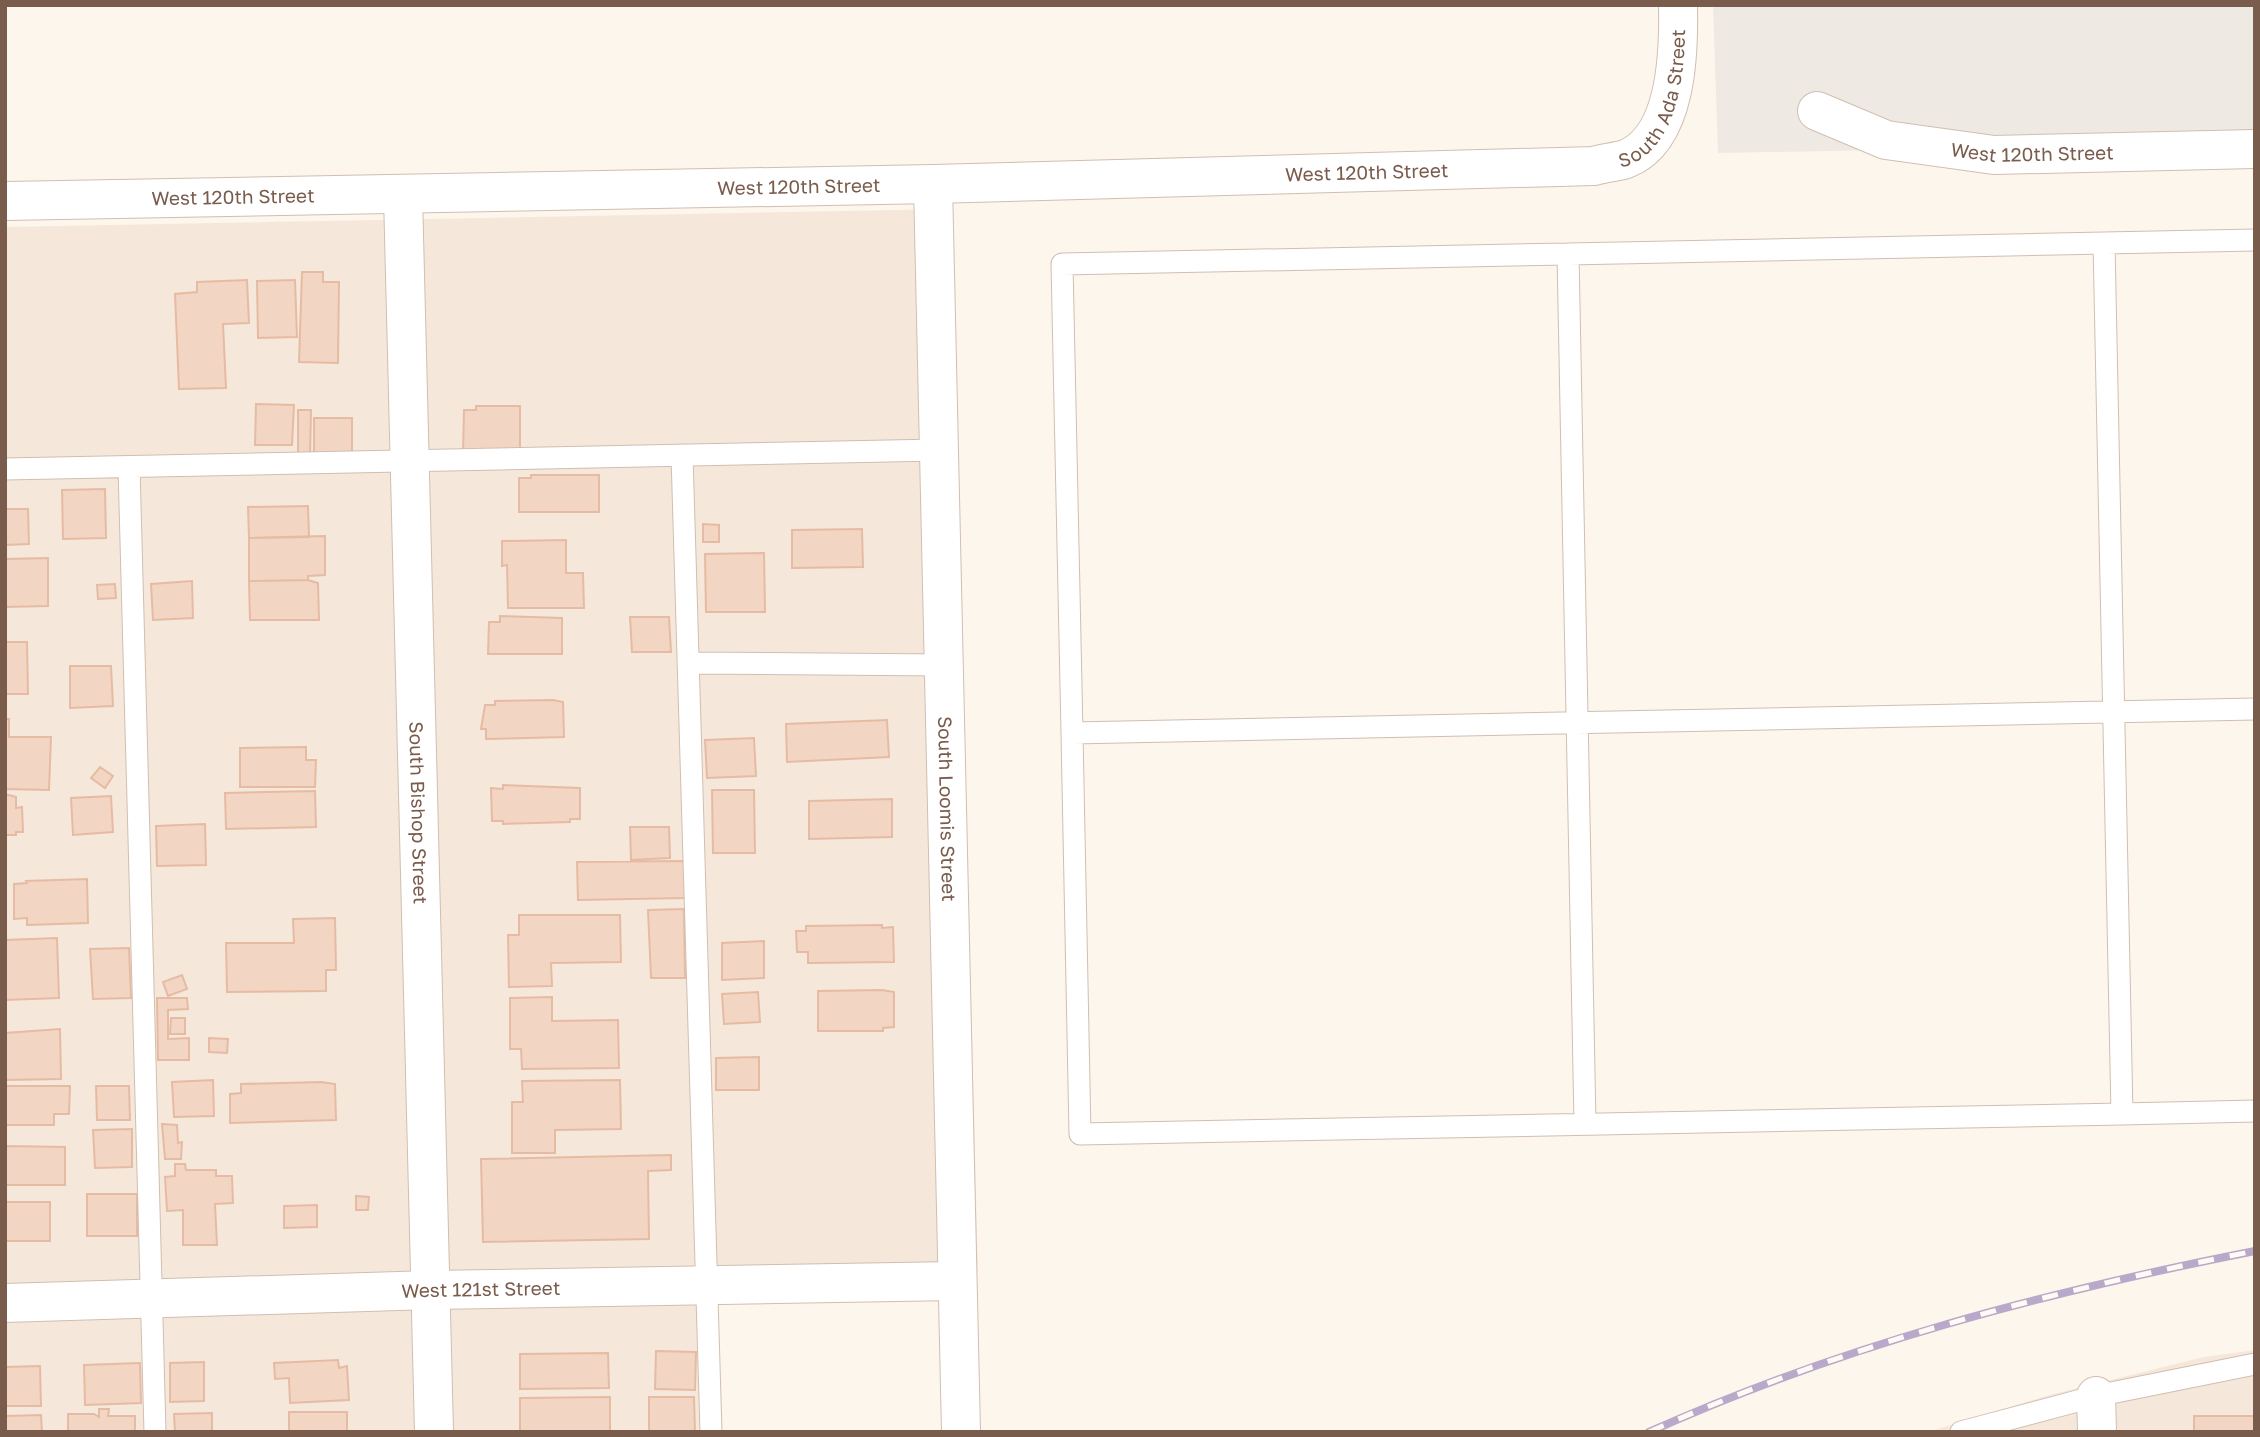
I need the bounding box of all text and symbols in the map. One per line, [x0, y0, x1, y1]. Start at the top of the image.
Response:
street label: South Ada Street [1615, 29, 1689, 172]
street label: West 120th Street [1949, 137, 2114, 166]
street label: West 120th Street [1285, 158, 1449, 185]
street label: West 120th Street [717, 173, 881, 199]
street label: West 120th Street [151, 183, 315, 209]
street label: South Loomis Street [934, 716, 961, 902]
street label: South Bishop Street [405, 721, 433, 904]
street label: West 121st Street [401, 1276, 561, 1302]

